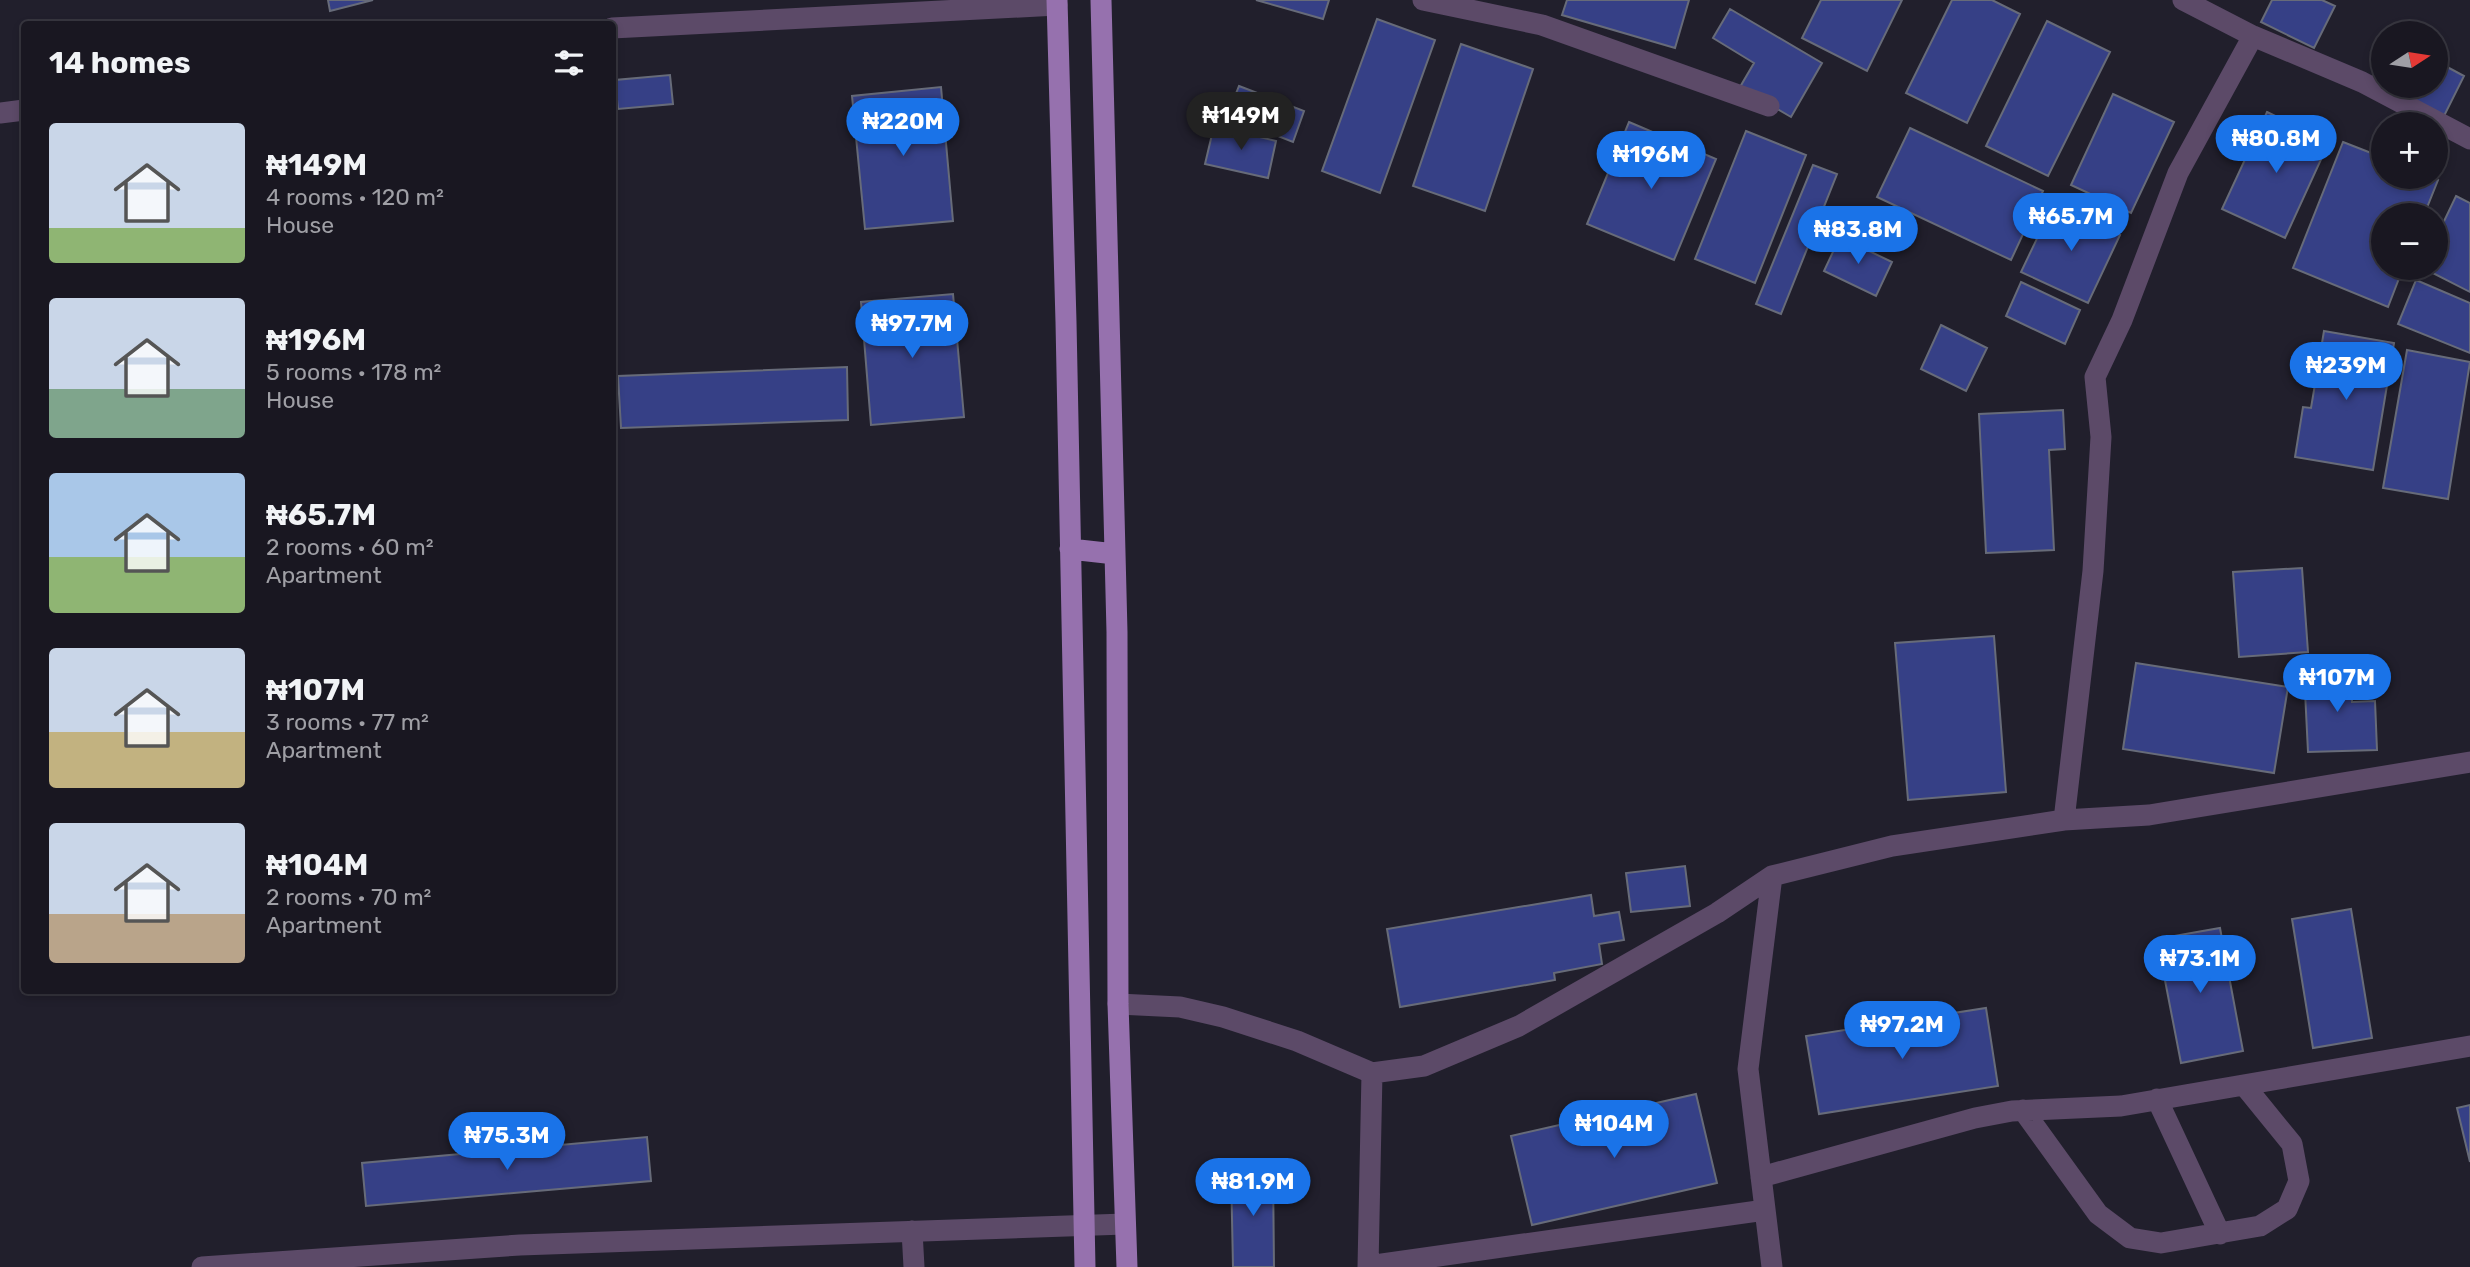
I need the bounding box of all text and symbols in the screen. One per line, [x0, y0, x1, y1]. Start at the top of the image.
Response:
north arrow [2371, 21, 2448, 98]
map controls [2371, 21, 2448, 280]
icon: filters [550, 44, 588, 82]
text: 14 homes [49, 45, 191, 81]
pin: ₦149M [1192, 92, 1290, 152]
pin: ₦220M [854, 99, 952, 158]
text: ₦149M [1202, 101, 1280, 129]
text: ₦220M [862, 107, 944, 135]
button: + [2371, 112, 2448, 189]
pin: ₦80.8M [2219, 116, 2333, 175]
text: ₦80.8M [2232, 124, 2320, 152]
pin: ₦196M [1602, 132, 1700, 191]
text: ₦196M [1613, 140, 1689, 168]
text: ₦149M [266, 147, 367, 183]
icon: home [105, 151, 189, 235]
text: 4 rooms · 120 m² [266, 183, 444, 211]
pin: ₦65.7M [2014, 194, 2128, 253]
text: ₦65.7M [2029, 202, 2113, 230]
button: − [2371, 203, 2448, 280]
pin: ₦83.8M [1801, 206, 1915, 266]
text: House [266, 211, 334, 239]
text: ₦83.8M [1814, 215, 1902, 243]
pin: ₦97.7M [855, 300, 969, 360]
text: ₦97.7M [871, 309, 953, 337]
text: ₦196M [266, 322, 366, 358]
icon: home [105, 326, 189, 410]
pin: ₦239M [2297, 342, 2395, 402]
text: ₦239M [2306, 351, 2386, 379]
text: 5 rooms · 178 m² [266, 358, 441, 386]
text: House [266, 386, 334, 414]
text: ₦65.7M [266, 497, 376, 533]
icon: home [105, 501, 189, 585]
text: 2 rooms · 60 m² [266, 533, 434, 561]
text: Apartment [266, 561, 382, 589]
pin: ₦107M [2288, 654, 2386, 714]
text: ₦107M [2299, 663, 2375, 691]
text: ₦107M [266, 672, 365, 708]
icon: home [105, 676, 189, 760]
text: 3 rooms · 77 m² [266, 708, 429, 736]
text: Apartment [266, 736, 382, 764]
text: ₦104M [266, 847, 368, 883]
icon: home [105, 851, 189, 935]
text: 2 rooms · 70 m² [266, 883, 431, 911]
text: Apartment [266, 911, 382, 939]
pin: ₦73.1M [2143, 936, 2257, 995]
text: ₦73.1M [2160, 944, 2240, 972]
pin: ₦97.2M [1845, 1002, 1959, 1061]
text: ₦97.2M [1860, 1010, 1944, 1038]
pin: ₦104M [1565, 1100, 1663, 1160]
text: ₦104M [1575, 1109, 1653, 1137]
pin: ₦75.3M [450, 1112, 564, 1172]
text: ₦75.3M [464, 1121, 550, 1149]
pin: ₦81.9M [1196, 1158, 1310, 1218]
text: ₦81.9M [1211, 1167, 1295, 1195]

